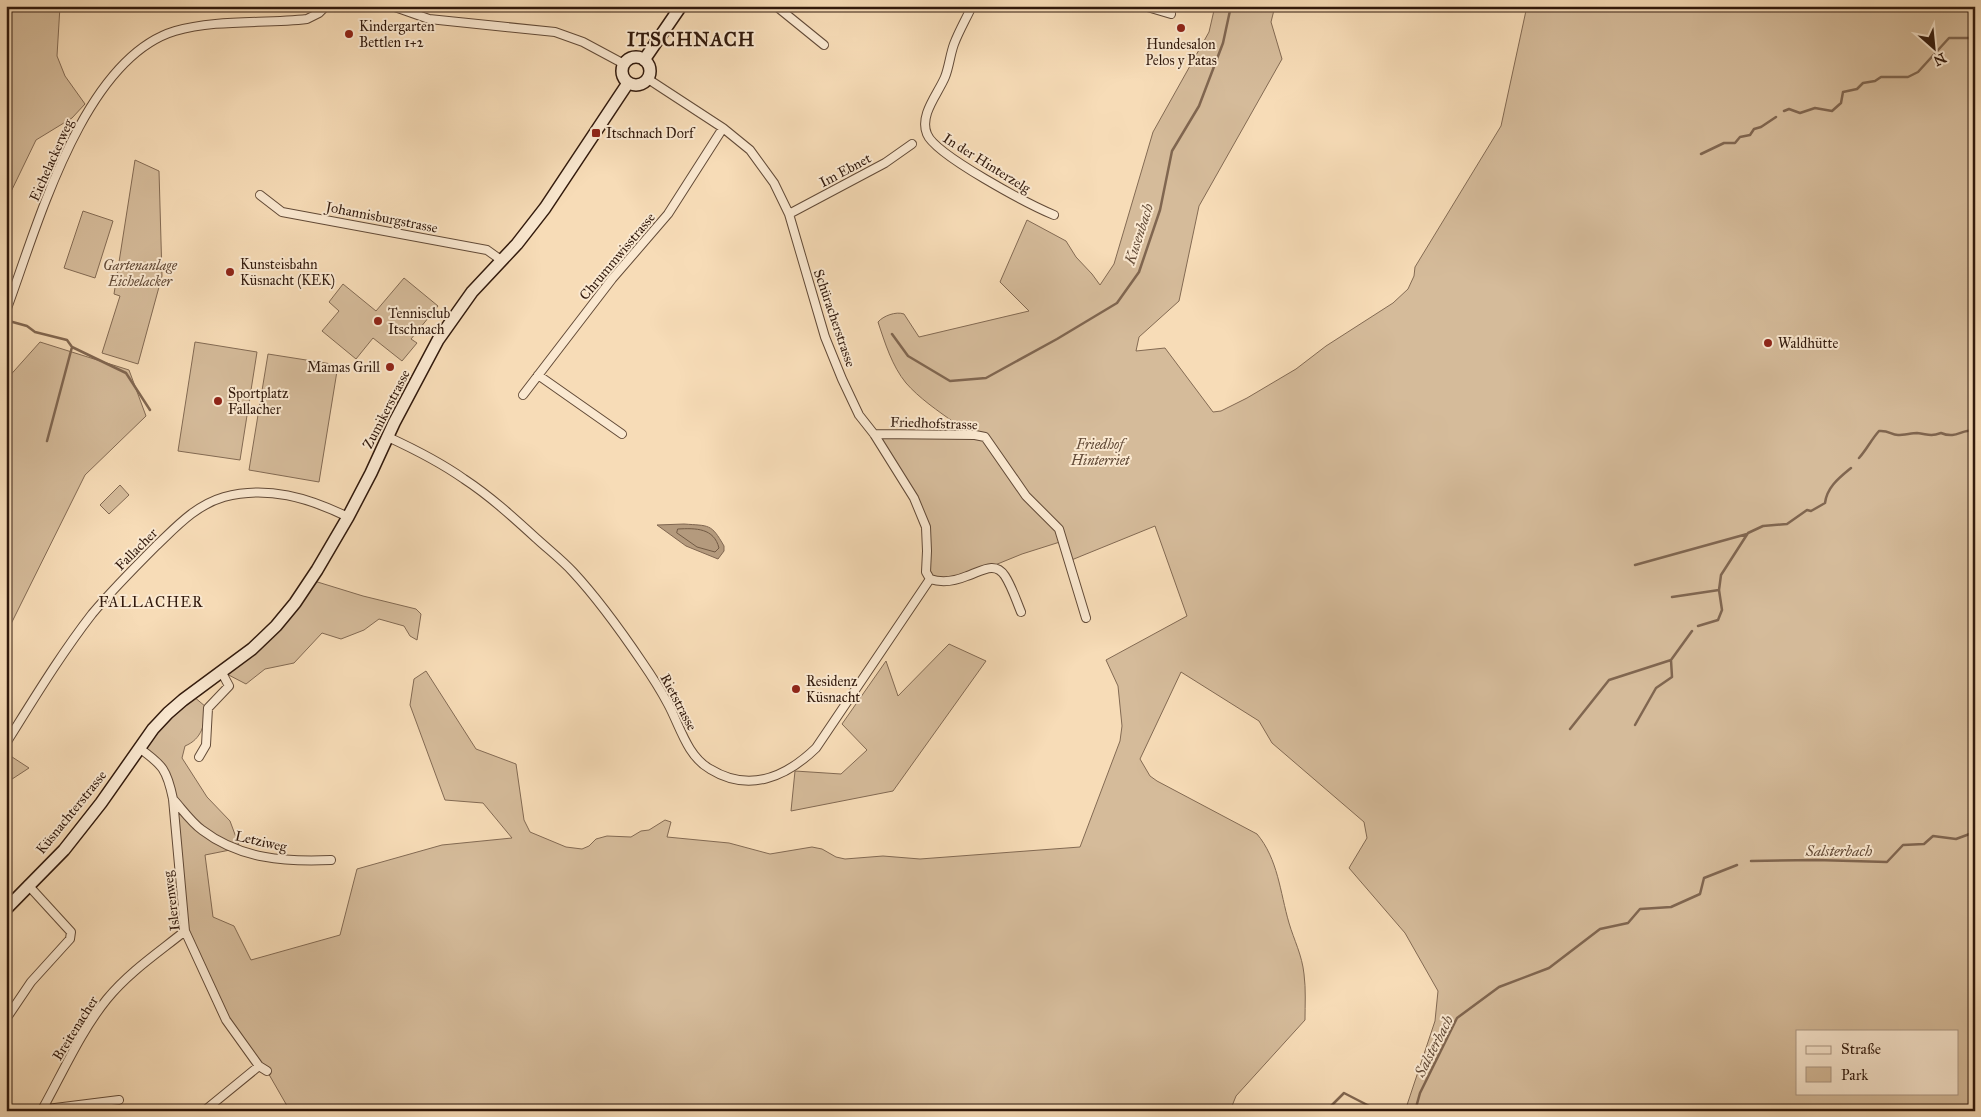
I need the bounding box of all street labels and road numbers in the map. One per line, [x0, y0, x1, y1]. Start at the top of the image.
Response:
street label: Eichelackerweg [26, 116, 77, 204]
street label: In der Hinterzelg [940, 130, 1034, 197]
street label: Im Ebnet [817, 150, 874, 191]
street label: Johannisburgstrasse [322, 198, 439, 238]
street label: Chrummwisstrasse [576, 209, 659, 303]
street label: Schüracherstrasse [810, 267, 859, 369]
street label: Zumikerstrasse [359, 367, 414, 452]
street label: Friedhofstrasse [890, 413, 978, 434]
street label: Fallacher [112, 524, 162, 574]
street label: Rietstrasse [657, 671, 701, 734]
street label: Küsnachterstrasse [32, 767, 110, 858]
street label: Letziweg [233, 827, 289, 856]
street label: Islerenweg [159, 869, 184, 932]
street label: Breitenacher [49, 992, 102, 1064]

